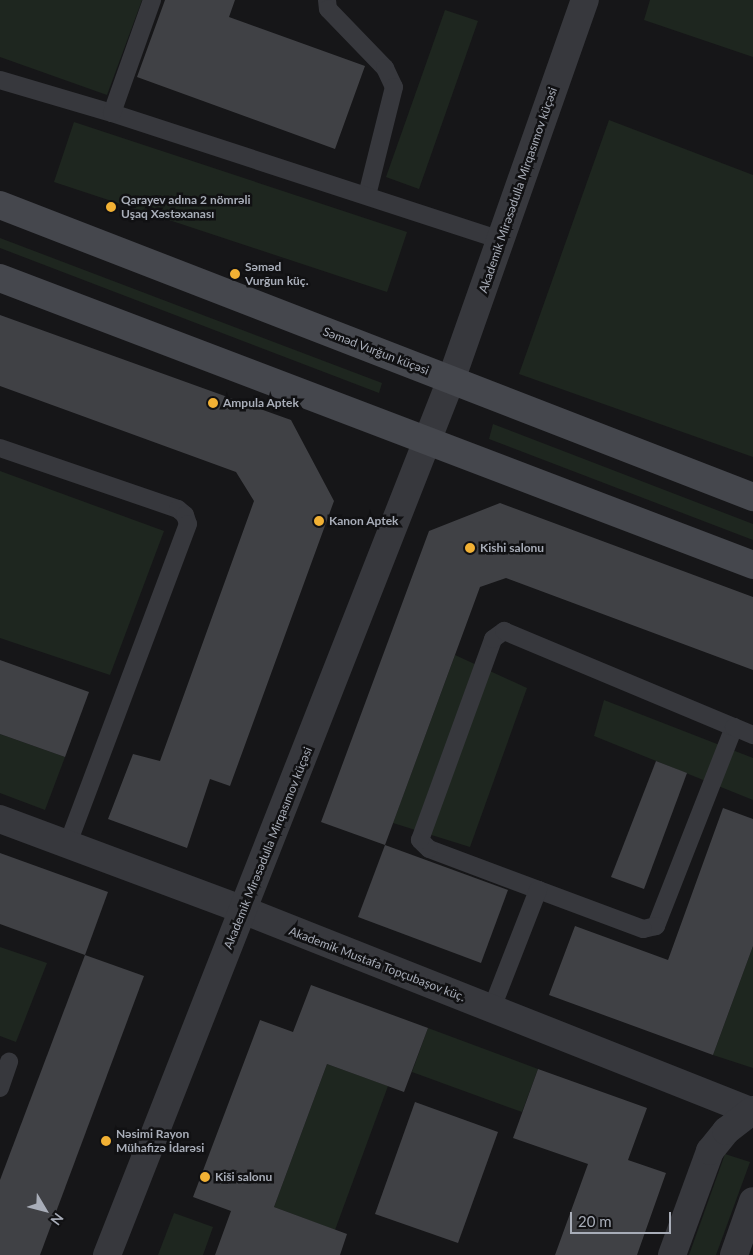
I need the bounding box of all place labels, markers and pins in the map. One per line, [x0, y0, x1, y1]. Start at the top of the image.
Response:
place label: Qarayev adına 2 nömrəli Uşaq Xəstəxanası [121, 193, 251, 221]
marker: Qarayev adına 2 nömrəli Uşaq Xəstəxanası [105, 201, 117, 213]
place label: Səməd Vurğun küç. [245, 260, 309, 288]
marker: Səməd Vurğun küç. [229, 268, 241, 280]
place label: Ampula Aptek [223, 396, 299, 410]
marker: Ampula Aptek [207, 397, 219, 409]
place label: Kanon Aptek [329, 514, 399, 528]
marker: Kanon Aptek [313, 515, 325, 527]
place label: Kishi salonu [480, 541, 544, 555]
marker: Kishi salonu [464, 542, 476, 554]
place label: Nəsimi Rayon Mühafizə İdarəsi [116, 1127, 204, 1155]
marker: Nəsimi Rayon Mühafizə İdarəsi [100, 1135, 112, 1147]
place label: Kiši salonu [215, 1170, 272, 1184]
marker: Kiši salonu [199, 1171, 211, 1183]

